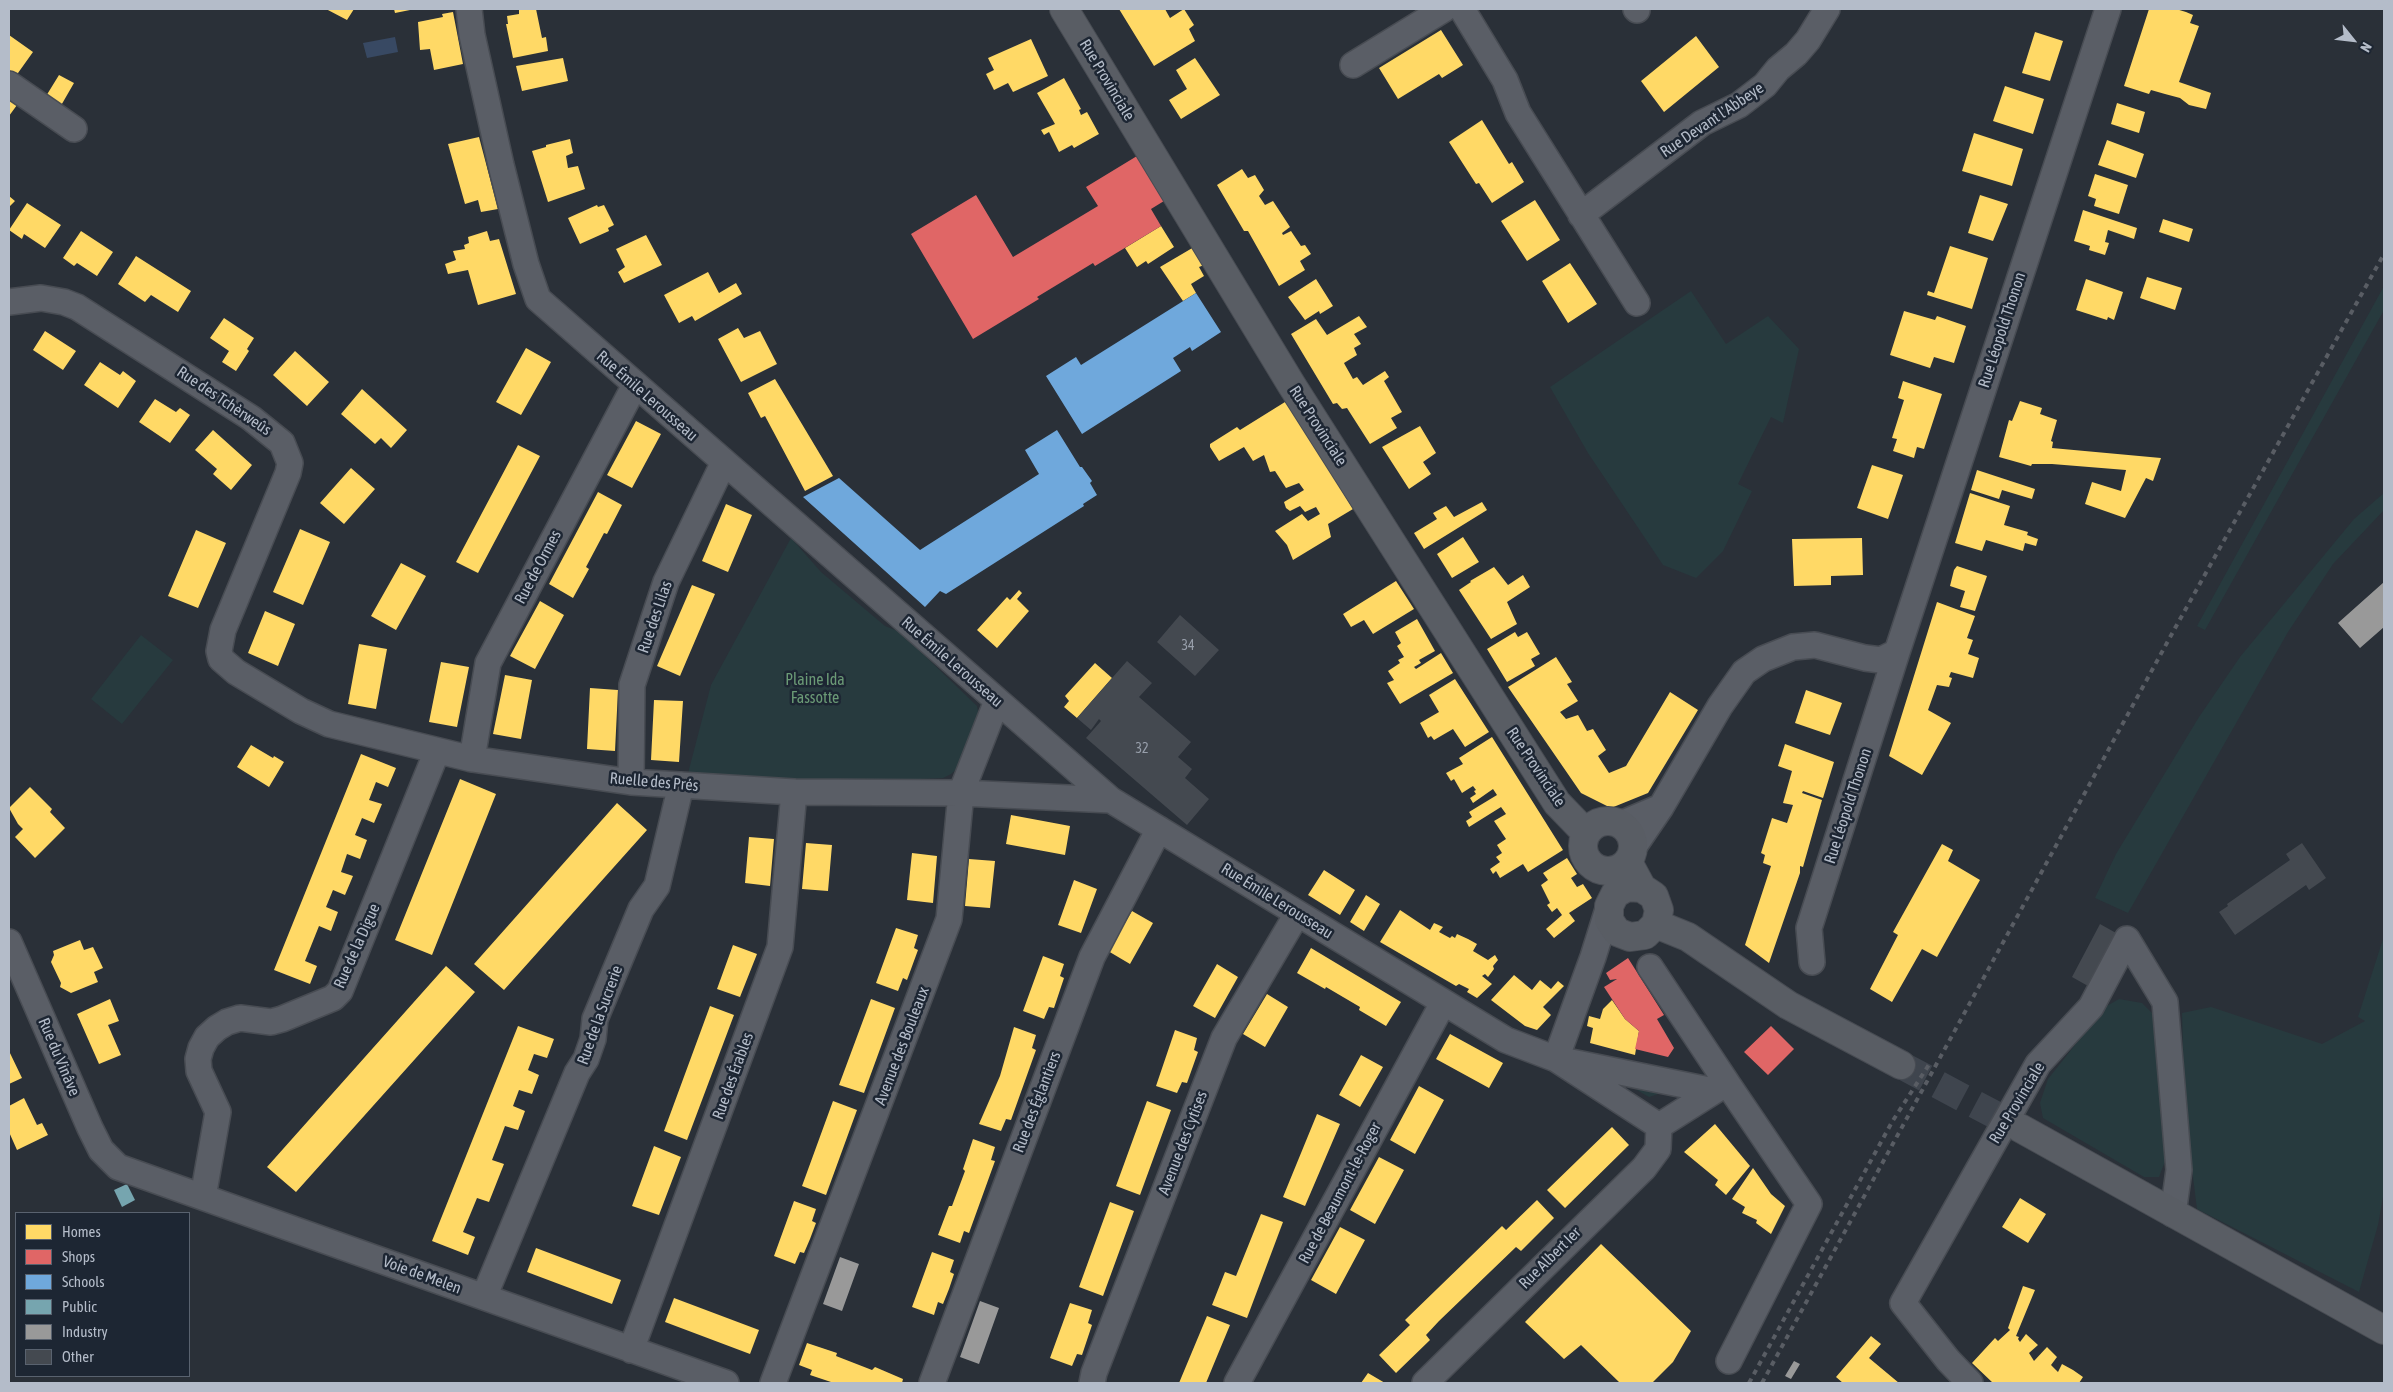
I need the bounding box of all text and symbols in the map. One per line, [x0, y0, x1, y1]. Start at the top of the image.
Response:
north arrow [2328, 15, 2378, 65]
street label: Rue Provinciale [1075, 36, 1139, 124]
text: N [2357, 40, 2375, 55]
street label: Rue Devant l'Abbeye [1657, 78, 1767, 162]
street label: Rue Léopold Thonon [1974, 270, 2030, 390]
street label: Rue Émile Lerousseau [592, 347, 702, 445]
street label: Rue des Tchèrweûs [173, 362, 275, 440]
street label: Rue Provinciale [1285, 382, 1351, 470]
street label: Rue de Ormes [511, 527, 565, 607]
street label: Rue des Lilas [634, 578, 676, 656]
street label: Rue Émile Lerousseau [897, 613, 1007, 711]
house number: 34 [1181, 638, 1195, 654]
park label: Plaine Ida Fassotte [785, 670, 845, 708]
street label: Rue Provinciale [1502, 724, 1570, 810]
house number: 32 [1135, 741, 1149, 757]
street label: Rue Léopold Thonon [1820, 746, 1876, 866]
street label: Ruelle des Prés [609, 769, 699, 795]
street label: Rue Émile Lerousseau [1218, 859, 1336, 943]
street label: Rue de la Digue [330, 901, 384, 991]
street label: Rue de la Sucrerie [573, 963, 627, 1067]
street label: Avenue des Bouleaux [871, 984, 933, 1108]
street label: Rue du Vinâve [34, 1015, 84, 1099]
street label: Rue des Érables [708, 1030, 758, 1122]
street label: Rue des Églantiers [1009, 1049, 1065, 1155]
street label: Rue Provinciale [1985, 1059, 2049, 1147]
street label: Avenue des Cytises [1154, 1088, 1212, 1198]
street label: Rue de Beaumont-le-Roger [1295, 1119, 1385, 1267]
legend [15, 1212, 190, 1377]
text: Homes [62, 1223, 101, 1240]
street label: Rue Albert Ier [1515, 1223, 1585, 1293]
text: Shops [62, 1248, 95, 1265]
street label: Voie de Melen [380, 1252, 464, 1298]
text: Schools [62, 1273, 105, 1290]
text: Public [62, 1298, 97, 1315]
text: Industry [62, 1323, 108, 1340]
text: Other [62, 1348, 94, 1365]

